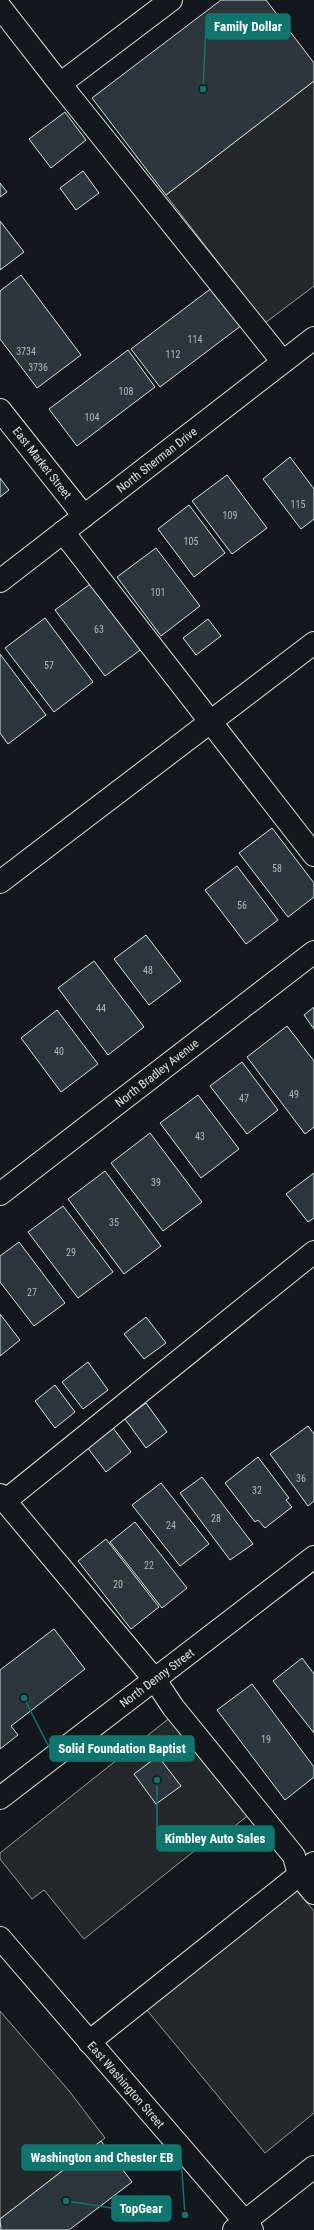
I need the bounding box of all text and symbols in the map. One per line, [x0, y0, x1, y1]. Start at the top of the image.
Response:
callout: Family Dollar [206, 14, 290, 39]
text: Family Dollar [214, 19, 283, 34]
house number: 114 [188, 334, 202, 345]
house number: 3734 [16, 346, 36, 357]
house number: 112 [166, 349, 180, 360]
house number: 3736 [28, 362, 48, 373]
house number: 108 [119, 386, 133, 397]
house number: 104 [85, 412, 99, 423]
street label: East Market Street [10, 424, 75, 502]
street label: North Sherman Drive [114, 424, 200, 496]
house number: 115 [291, 499, 305, 510]
house number: 109 [223, 510, 237, 521]
house number: 105 [184, 536, 198, 547]
house number: 101 [151, 587, 165, 598]
house number: 63 [94, 624, 104, 635]
house number: 57 [44, 660, 54, 671]
house number: 58 [272, 863, 282, 874]
house number: 56 [237, 900, 247, 911]
house number: 48 [143, 965, 153, 976]
house number: 44 [96, 1003, 106, 1014]
street label: North Bradley Avenue [113, 1036, 202, 1110]
house number: 40 [54, 1046, 64, 1057]
house number: 49 [289, 1089, 299, 1100]
house number: 47 [239, 1093, 249, 1104]
house number: 43 [195, 1131, 205, 1142]
house number: 39 [151, 1177, 161, 1188]
house number: 35 [109, 1217, 119, 1228]
house number: 29 [66, 1247, 76, 1258]
house number: 27 [27, 1287, 37, 1298]
house number: 36 [296, 1473, 306, 1484]
house number: 32 [252, 1485, 262, 1496]
house number: 28 [211, 1513, 221, 1524]
house number: 24 [166, 1520, 176, 1531]
house number: 22 [144, 1560, 154, 1571]
house number: 20 [113, 1579, 123, 1590]
street label: North Denny Street [117, 1645, 197, 1711]
house number: 19 [261, 1734, 271, 1745]
callout: Solid Foundation Baptist [50, 1736, 194, 1761]
text: Solid Foundation Baptist [58, 1741, 186, 1756]
callout: Kimbley Auto Sales [157, 1826, 274, 1851]
text: Kimbley Auto Sales [165, 1831, 265, 1846]
street label: East Washington Street [85, 2039, 168, 2131]
callout: Washington and Chester EB [22, 2145, 181, 2170]
text: Washington and Chester EB [31, 2150, 173, 2165]
callout: TopGear [112, 2196, 171, 2221]
text: TopGear [120, 2201, 163, 2216]

